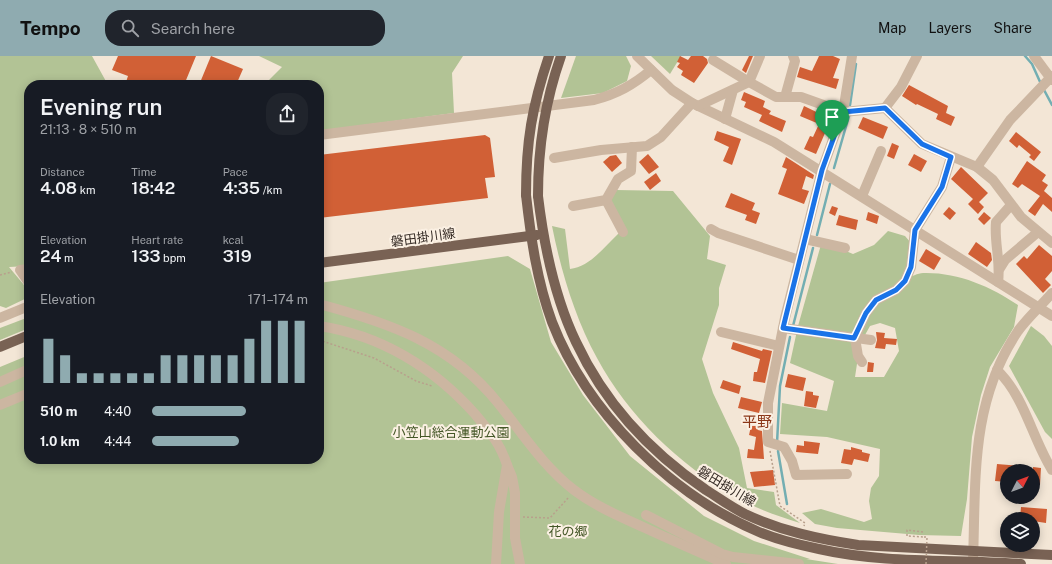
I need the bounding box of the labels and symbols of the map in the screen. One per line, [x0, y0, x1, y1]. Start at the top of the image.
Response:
pin [815, 100, 849, 141]
street label: 磐田掛川線 [390, 226, 456, 249]
district label: 平野 [742, 413, 772, 430]
park label: 小笠山総合運動公園 [392, 425, 510, 440]
street label: 磐田掛川線 [695, 463, 758, 510]
north arrow [1000, 464, 1040, 504]
park label: 花の郷 [548, 524, 588, 539]

